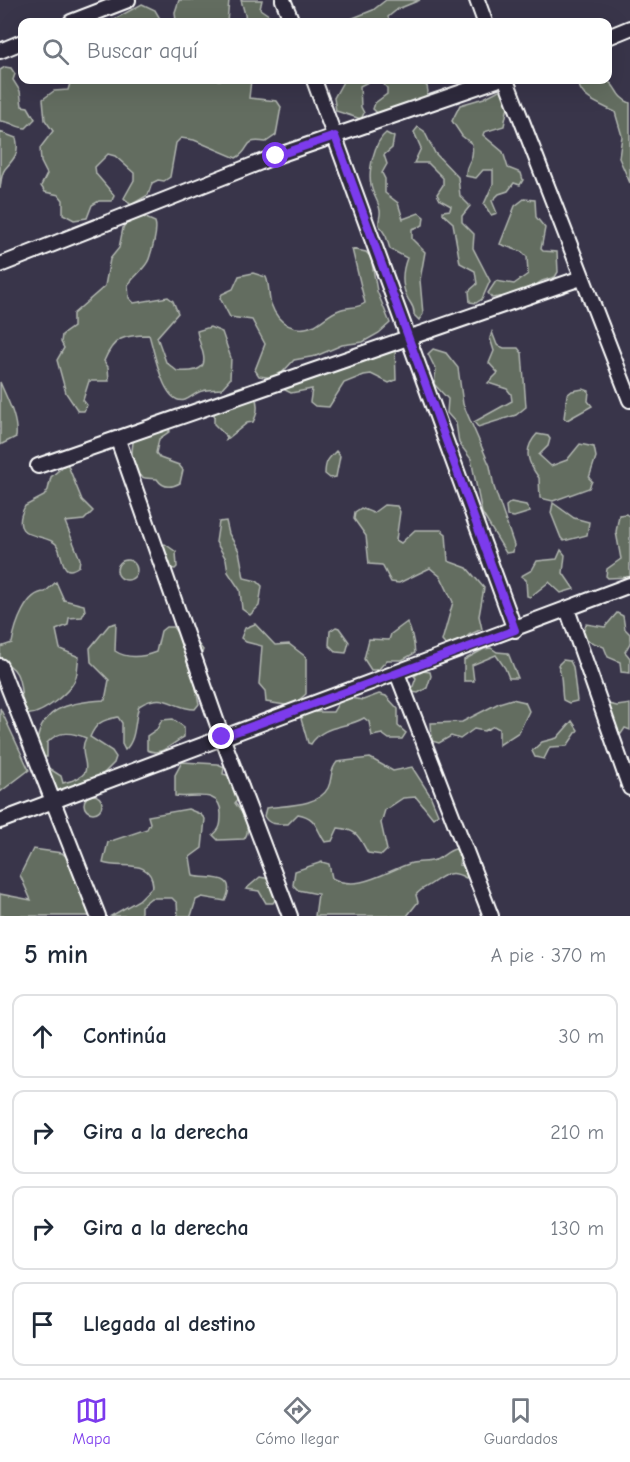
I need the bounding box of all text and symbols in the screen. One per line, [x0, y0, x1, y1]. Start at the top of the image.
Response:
search box [18, 18, 612, 84]
icon: search [39, 35, 72, 68]
text: Buscar aquí [87, 38, 198, 64]
route start [262, 142, 288, 168]
route end [208, 723, 234, 749]
text: 5 min [24, 940, 88, 970]
text: A pie · 370 m [491, 944, 606, 967]
icon: ahead [26, 1020, 59, 1053]
text: Continúa [83, 1023, 167, 1049]
text: 30 m [558, 1025, 604, 1048]
icon: right [26, 1116, 59, 1149]
text: Gira a la derecha [83, 1119, 249, 1145]
text: 210 m [550, 1121, 604, 1144]
icon: right [26, 1212, 59, 1245]
text: Gira a la derecha [83, 1215, 249, 1241]
text: 130 m [551, 1217, 604, 1240]
icon: arrive [26, 1308, 59, 1341]
text: Llegada al destino [83, 1311, 256, 1337]
tab: Mapa [72, 1394, 111, 1448]
tab: Cómo llegar [255, 1394, 339, 1448]
tab: Guardados [484, 1394, 558, 1448]

